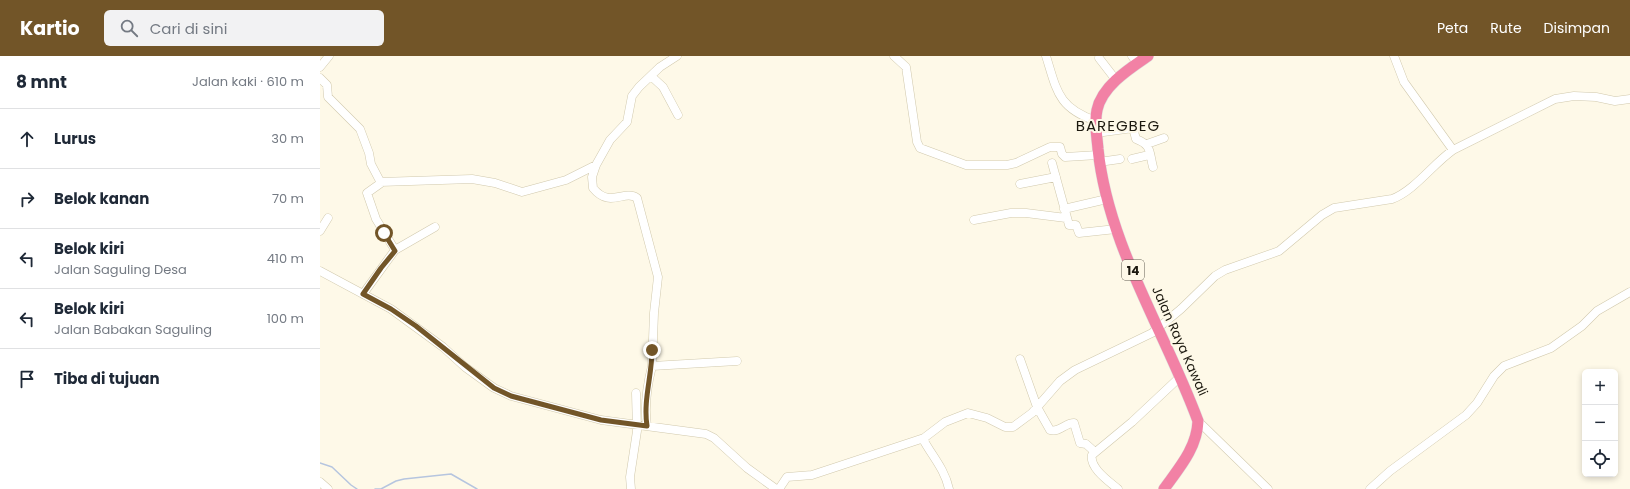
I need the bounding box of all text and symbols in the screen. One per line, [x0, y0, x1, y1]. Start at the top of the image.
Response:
search box [104, 10, 384, 46]
text: Kartio [20, 15, 80, 42]
icon: search [118, 17, 140, 39]
text: Cari di sini [150, 18, 227, 39]
text: Peta [1437, 18, 1468, 38]
text: Rute [1490, 18, 1522, 38]
text: Disimpan [1544, 18, 1610, 38]
text: 8 mnt [16, 70, 67, 94]
text: Jalan kaki · 610 m [192, 72, 304, 91]
district label: BAREGBEG [1076, 115, 1160, 136]
icon: ahead [16, 128, 38, 150]
text: Lurus [54, 128, 96, 149]
text: 30 m [271, 129, 304, 148]
icon: right [16, 188, 38, 210]
text: Belok kanan [54, 188, 149, 209]
text: 70 m [272, 189, 304, 208]
route start [375, 224, 393, 242]
text: Belok kiri [54, 238, 124, 259]
icon: left [16, 248, 38, 270]
text: 410 m [267, 249, 304, 268]
text: Jalan Saguling Desa [54, 260, 187, 279]
road number: 14 [1122, 260, 1144, 280]
street label: Jalan Raya Kawali [1147, 283, 1213, 399]
text: Belok kiri [54, 298, 124, 319]
icon: left [16, 308, 38, 330]
text: 100 m [267, 309, 304, 328]
text: Jalan Babakan Saguling [54, 320, 212, 339]
route end [643, 341, 661, 359]
icon: arrive [16, 368, 38, 390]
text: Tiba di tujuan [54, 368, 160, 389]
map controls [1582, 369, 1618, 477]
button: + [1582, 369, 1618, 405]
button: − [1582, 405, 1618, 441]
button: locate [1582, 441, 1618, 477]

